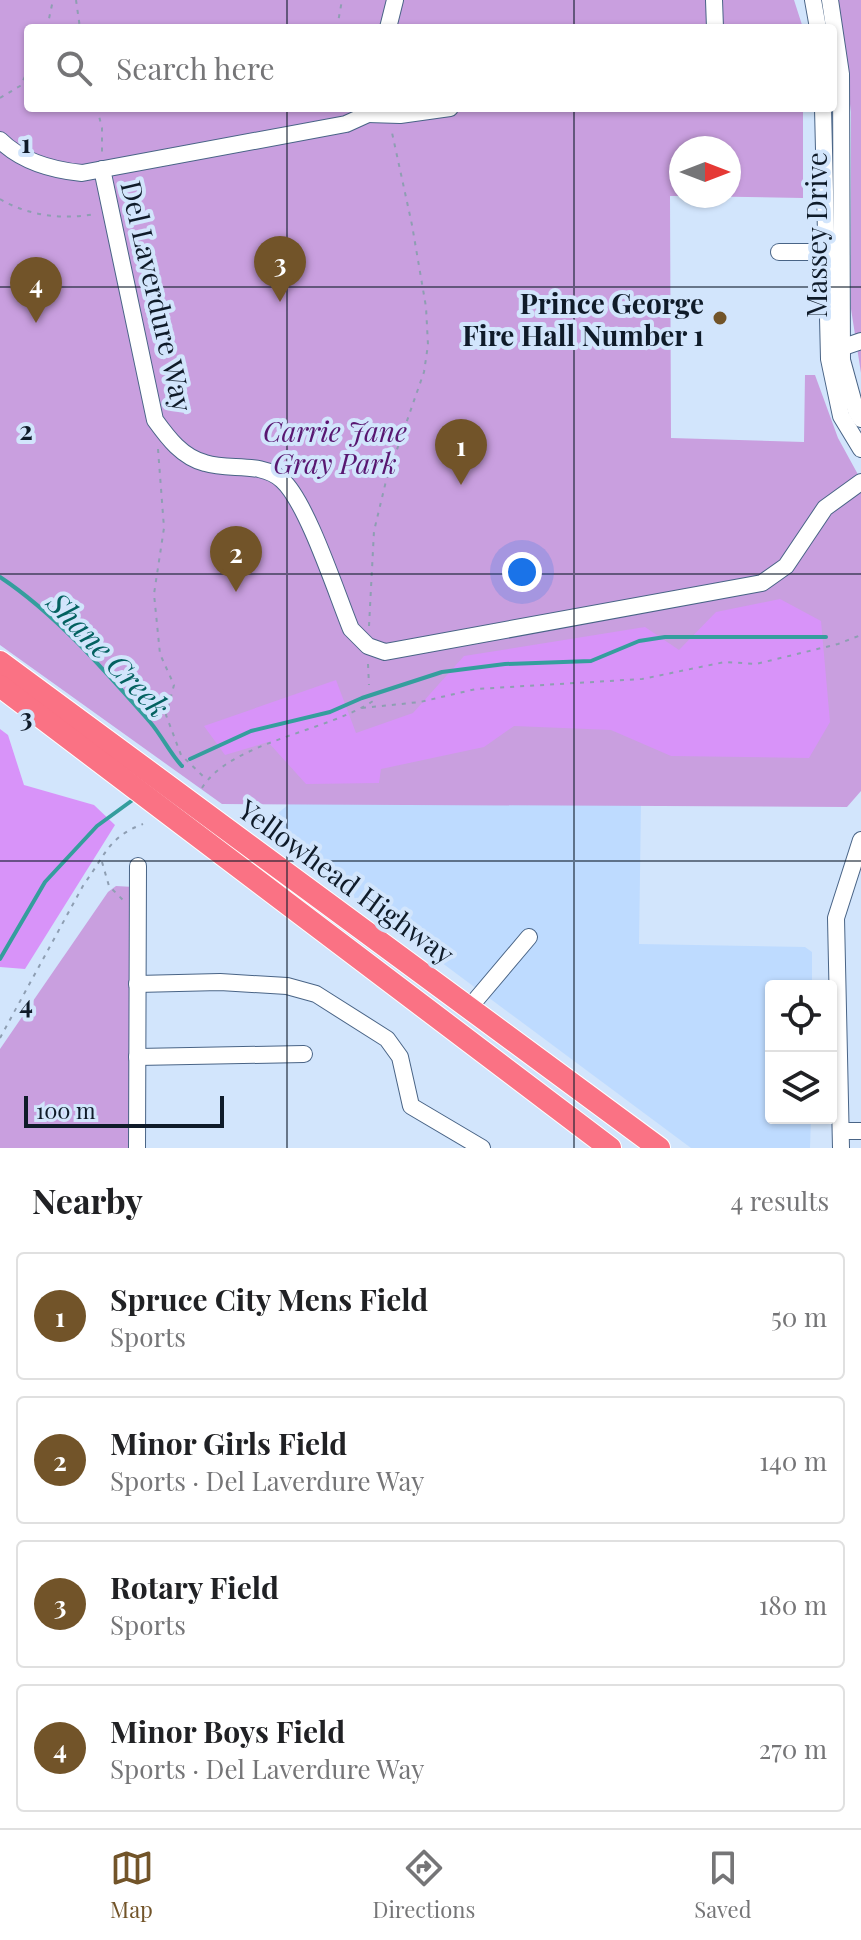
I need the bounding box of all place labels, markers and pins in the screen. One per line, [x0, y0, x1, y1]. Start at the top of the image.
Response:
pin: 3 [254, 236, 306, 302]
pin: 4 [10, 257, 62, 323]
place label: Prince George Fire Hall Number 1 [462, 284, 704, 353]
marker: Prince George Fire Hall Number 1 [711, 309, 729, 327]
pin: 1 [435, 419, 487, 485]
pin: 2 [210, 526, 262, 592]

